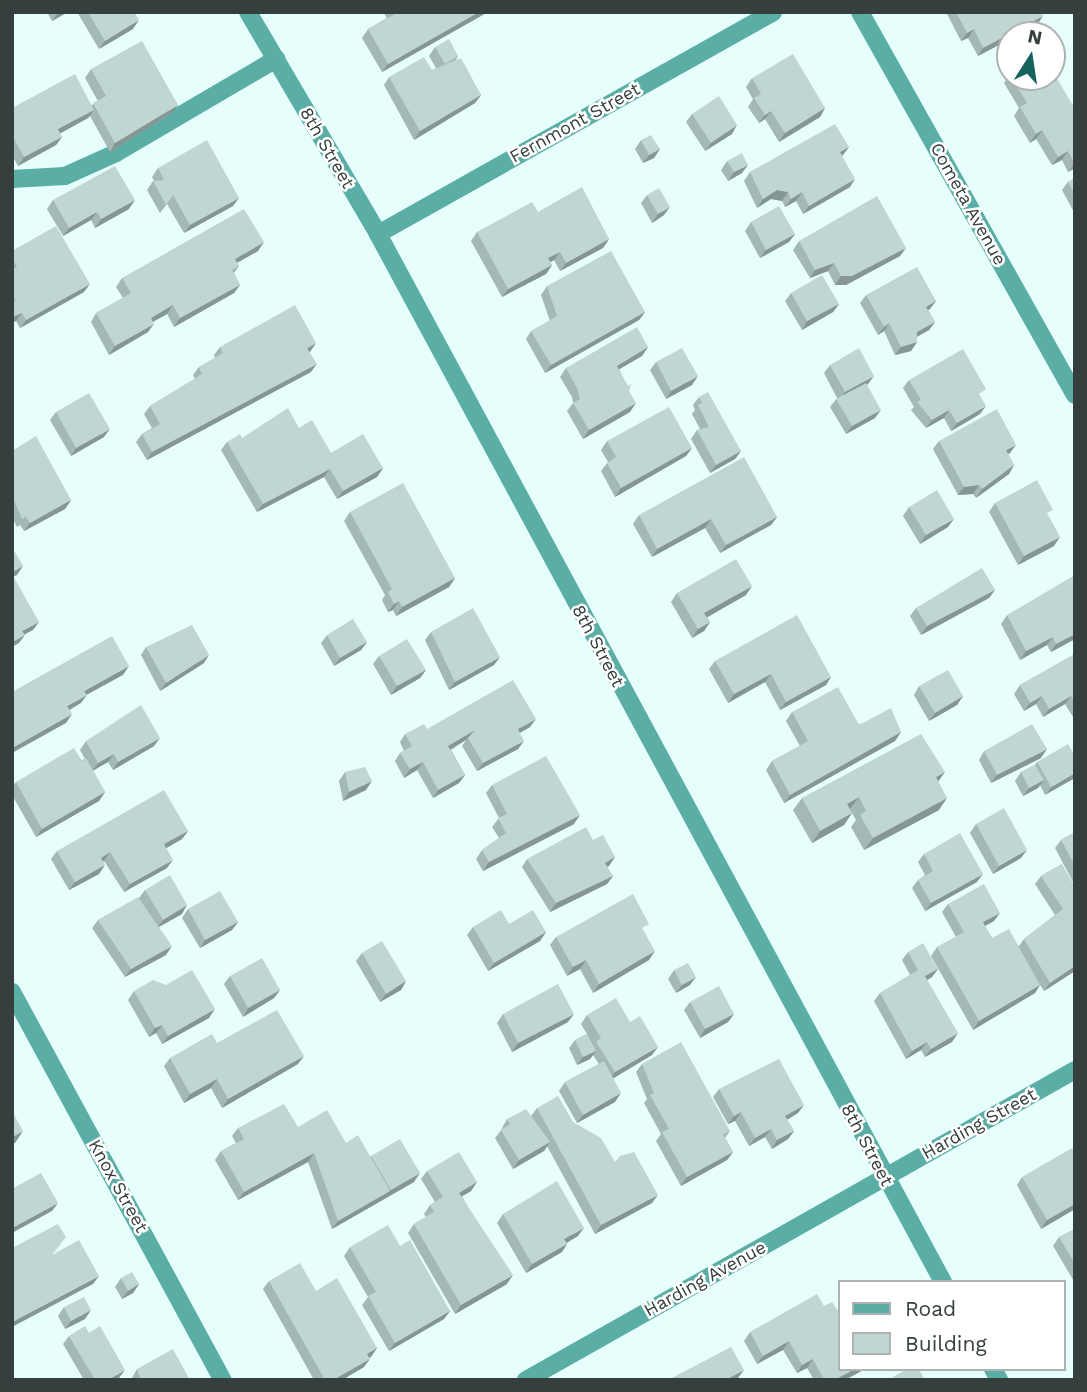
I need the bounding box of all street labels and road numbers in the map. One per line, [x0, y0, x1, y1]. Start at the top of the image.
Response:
street label: Fernmont Street [506, 78, 644, 168]
street label: 8th Street [295, 104, 359, 192]
street label: Cometa Avenue [925, 138, 1011, 270]
street label: 8th Street [567, 601, 629, 691]
street label: Harding Street [918, 1084, 1040, 1164]
street label: 8th Street [836, 1100, 898, 1190]
street label: Knox Street [84, 1136, 152, 1236]
street label: Harding Avenue [640, 1236, 770, 1322]

